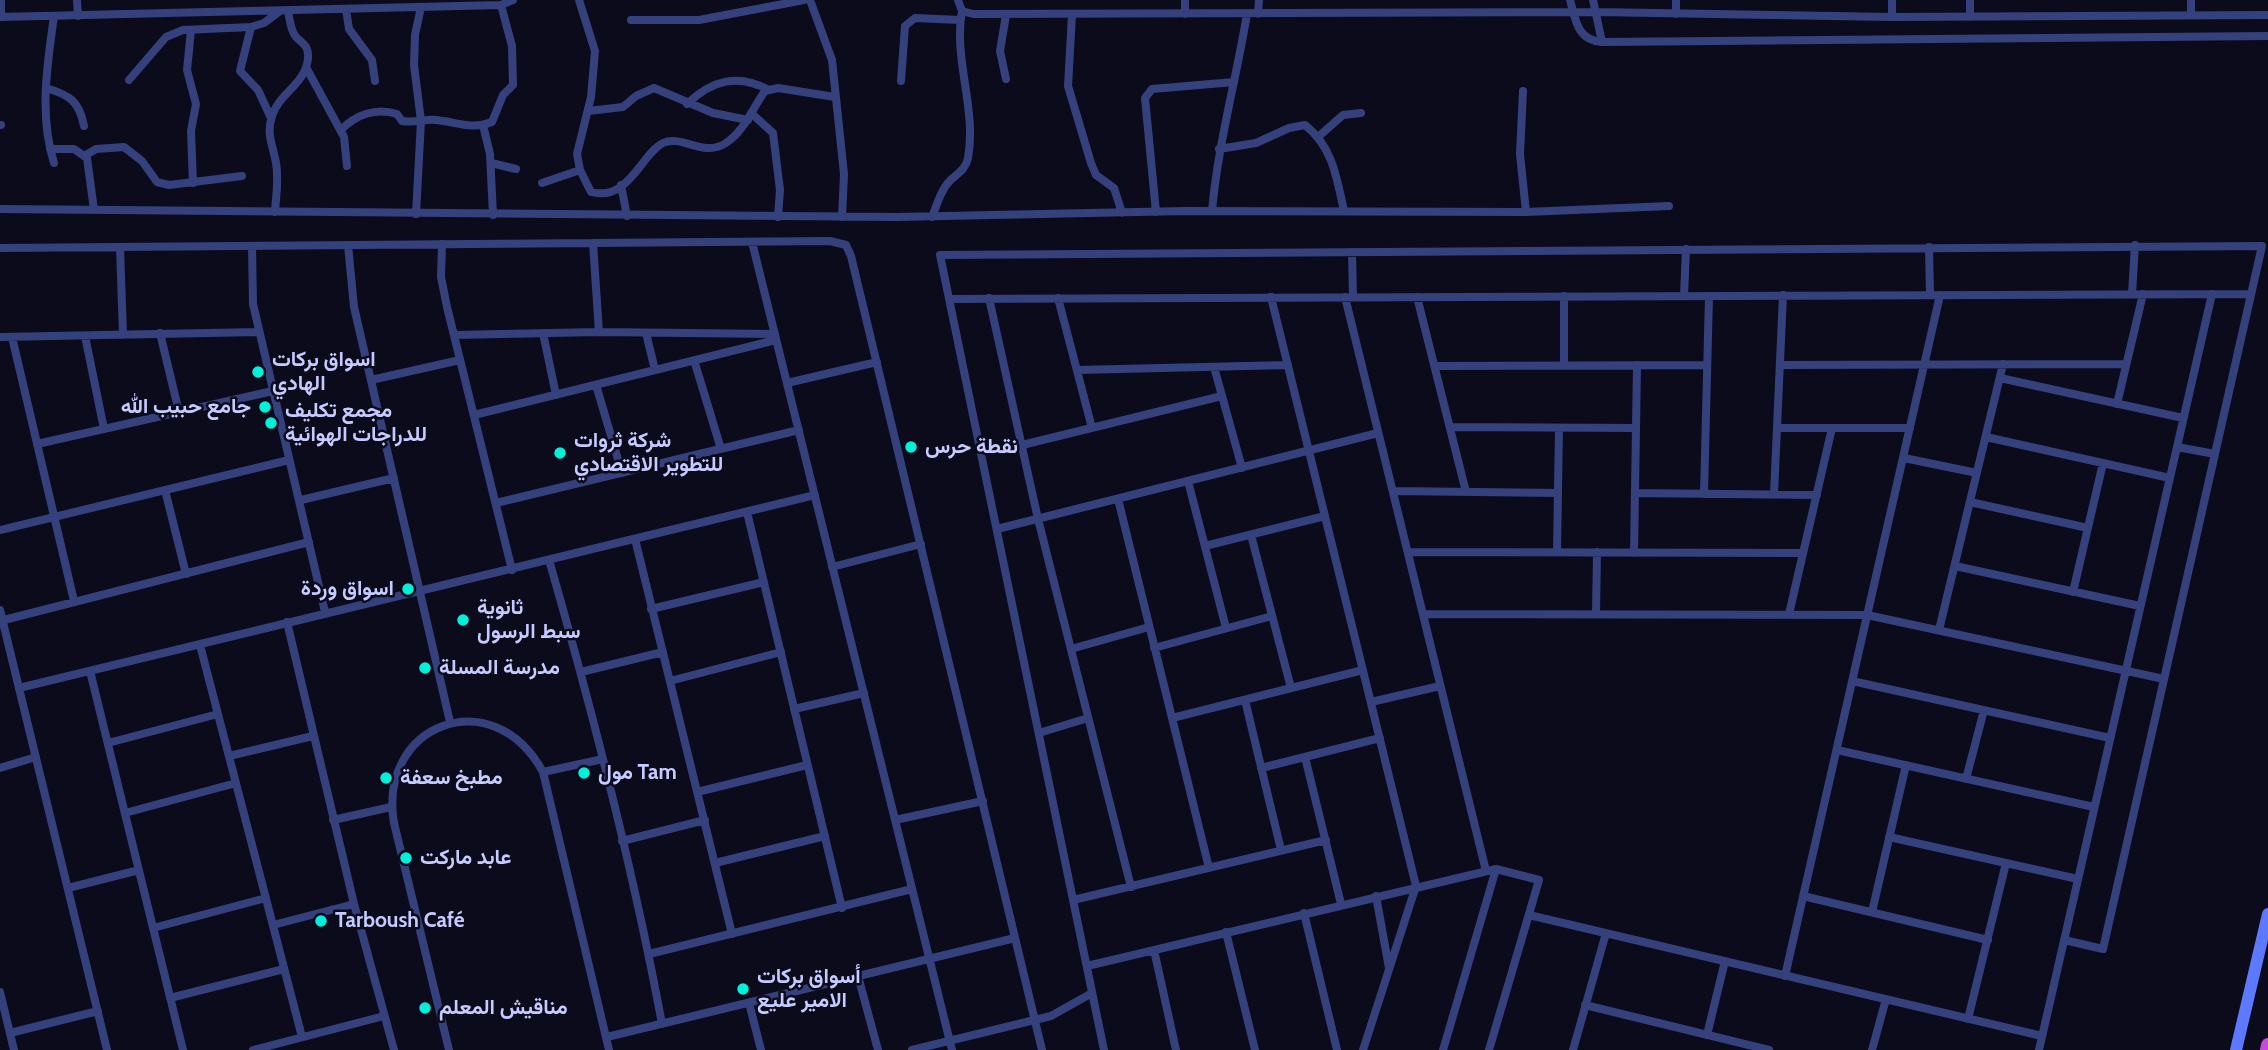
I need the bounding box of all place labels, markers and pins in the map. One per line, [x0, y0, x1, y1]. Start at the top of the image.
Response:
place label: اسواق بركات الهادي [272, 347, 376, 397]
marker: اسواق بركات الهادي [250, 364, 266, 380]
place label: جامع حبيب الله [121, 394, 251, 420]
place label: مجمع تكليف للدراجات الهوائية [285, 398, 427, 448]
marker: جامع حبيب الله [257, 399, 273, 415]
marker: مجمع تكليف للدراجات الهوائية [263, 415, 279, 431]
place label: شركة ثروات للتطوير الاقتصادي [574, 428, 723, 478]
place label: نقطة حرس [925, 434, 1018, 460]
marker: نقطة حرس [903, 439, 919, 455]
marker: شركة ثروات للتطوير الاقتصادي [552, 445, 568, 461]
place label: اسواق وردة [301, 576, 394, 602]
marker: اسواق وردة [400, 581, 416, 597]
place label: ثانوية سبط الرسول [477, 595, 581, 645]
marker: ثانوية سبط الرسول [455, 612, 471, 628]
place label: مدرسة المسلة [439, 655, 560, 681]
marker: مدرسة المسلة [417, 660, 433, 676]
place label: مول Tam [598, 760, 677, 786]
place label: مطبخ سعفة [400, 765, 503, 791]
marker: مول Tam [576, 765, 592, 781]
marker: مطبخ سعفة [378, 770, 394, 786]
place label: عابد ماركت [420, 845, 512, 871]
marker: عابد ماركت [398, 850, 414, 866]
place label: Tarboush Café [335, 908, 465, 934]
marker: Tarboush Café [313, 913, 329, 929]
place label: أسواق بركات الامير عليع [757, 964, 861, 1014]
marker: أسواق بركات الامير عليع [735, 981, 751, 997]
place label: مناقيش المعلم [439, 995, 568, 1021]
marker: مناقيش المعلم [417, 1000, 433, 1016]

